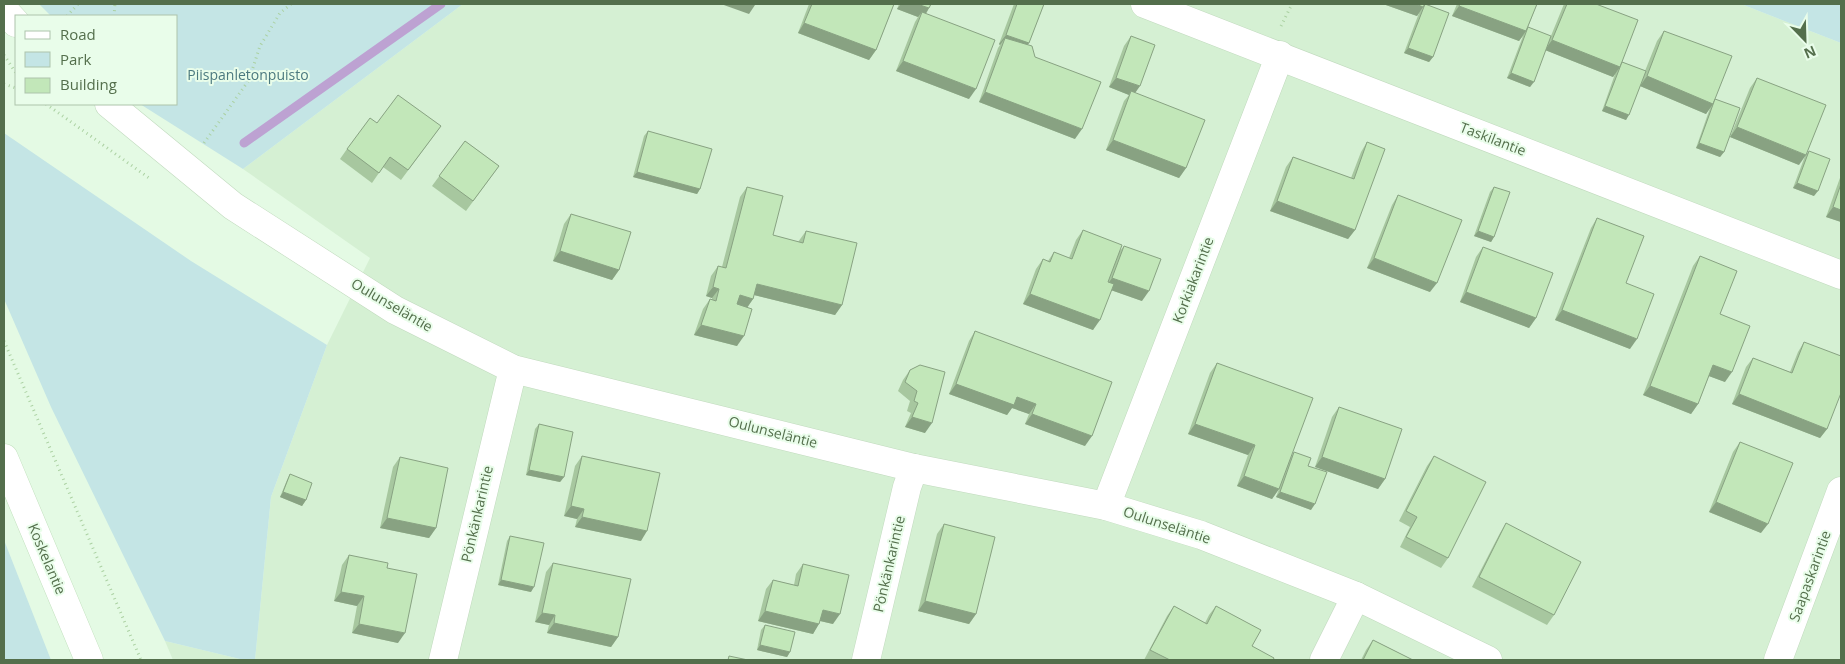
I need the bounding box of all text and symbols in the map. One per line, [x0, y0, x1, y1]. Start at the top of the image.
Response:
legend [15, 15, 178, 105]
north arrow [1780, 15, 1830, 65]
text: Road [60, 24, 96, 44]
text: N [1801, 41, 1819, 63]
text: Park [60, 49, 91, 69]
park label: Piispanletonpuisto [187, 65, 309, 84]
text: Building [60, 74, 117, 94]
street label: Taskilantie [1457, 117, 1529, 160]
street label: Korkiakarintie [1167, 234, 1218, 326]
street label: Oulunseläntie [348, 274, 437, 336]
street label: Oulunseläntie [727, 411, 820, 452]
street label: Pönkänkarintie [456, 464, 497, 564]
street label: Oulunseläntie [1121, 501, 1213, 548]
street label: Pönkänkarintie [868, 514, 909, 614]
street label: Koskelantie [24, 520, 71, 597]
street label: Saapaskarintie [1784, 528, 1835, 624]

